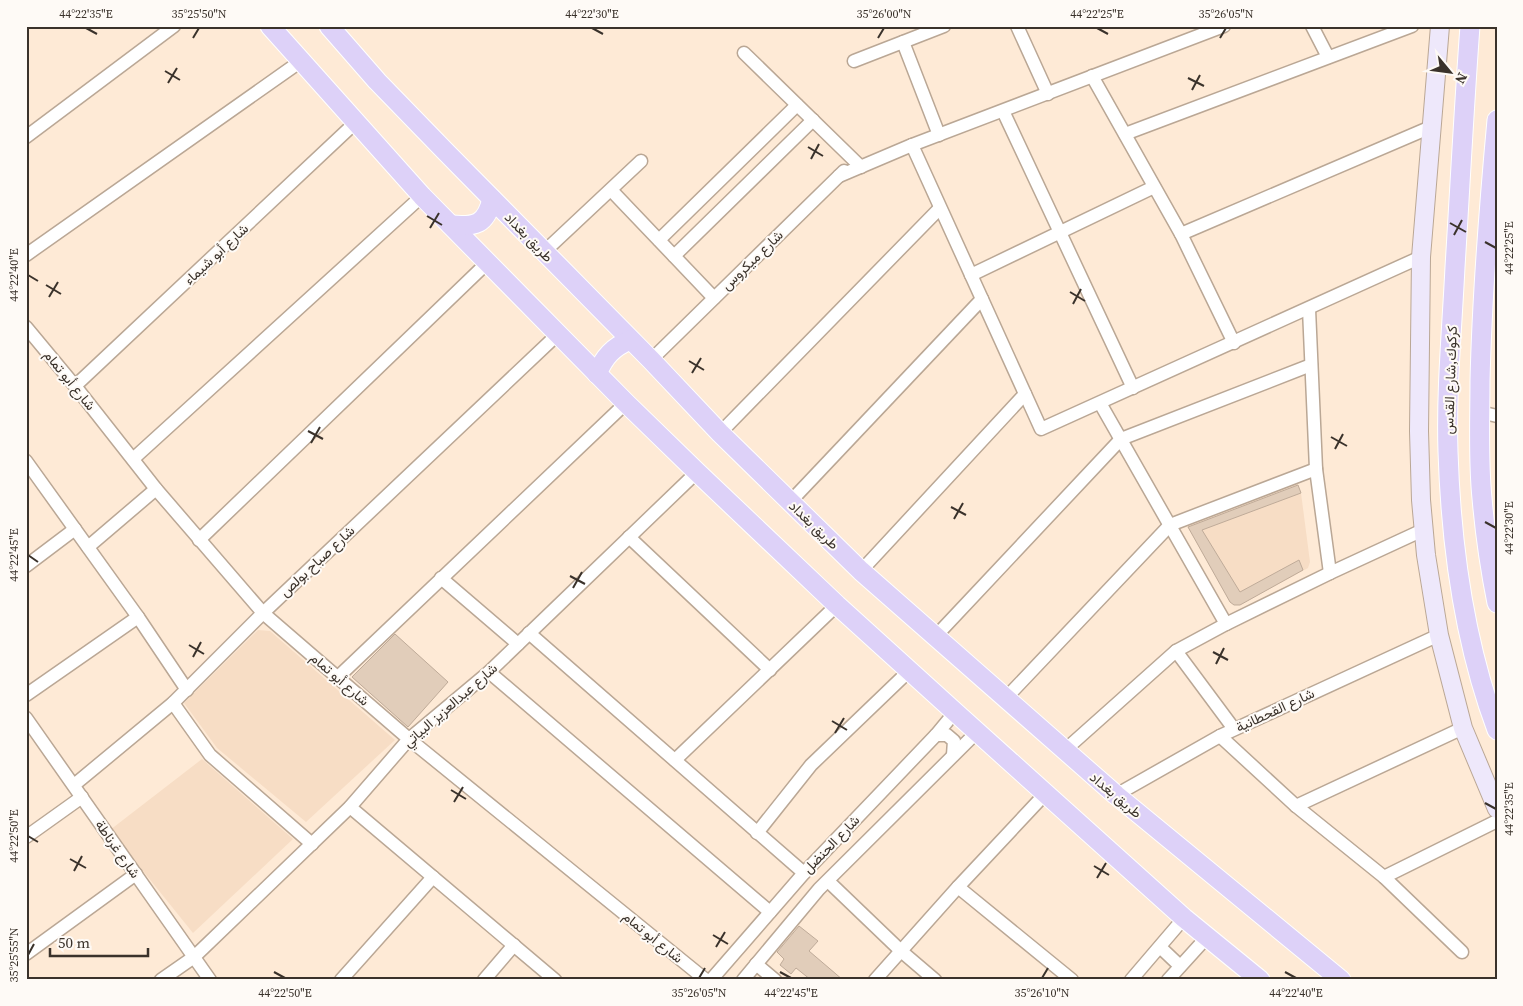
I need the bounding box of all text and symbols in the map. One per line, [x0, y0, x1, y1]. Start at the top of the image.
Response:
text: 44°22'35"E [59, 6, 113, 22]
text: 35°25'50"N [171, 6, 227, 22]
text: 44°22'30"E [565, 6, 619, 22]
text: 35°26'00"N [856, 6, 912, 22]
text: 44°22'25"E [1070, 6, 1124, 22]
text: 35°26'05"N [1198, 6, 1254, 22]
north arrow [1426, 48, 1476, 98]
text: N [1450, 69, 1473, 88]
street label: طريق بغداد [500, 208, 558, 266]
street label: شارع أبو شيماء [179, 219, 253, 290]
text: 44°22'25"E [1501, 221, 1517, 275]
street label: شارع ميكروس [717, 225, 788, 295]
text: 44°22'40"E [6, 248, 22, 302]
street label: كركوك,شارع القدس [1438, 325, 1463, 435]
street label: شارع أبو تمام [39, 345, 101, 415]
street label: طريق بغداد [785, 496, 843, 554]
text: 44°22'30"E [1501, 501, 1517, 555]
street label: شارع صباح بولص [275, 521, 360, 602]
text: 44°22'45"E [6, 528, 22, 582]
street label: شارع أبو تمام [305, 648, 374, 711]
street label: شارع عبدالعزيز البياتي [398, 658, 503, 753]
street label: شارع القحطانية [1232, 683, 1318, 738]
street label: طريق بغداد [1086, 767, 1146, 823]
text: 44°22'35"E [1501, 782, 1517, 836]
text: 44°22'50"E [6, 809, 22, 863]
street label: شارع الحنضل [798, 810, 865, 878]
street label: شارع غرناطة [90, 816, 145, 883]
street label: شارع أبو تمام [618, 906, 688, 968]
scale bar [50, 926, 148, 958]
text: 35°25'55"N [6, 927, 22, 983]
text: 50 m [58, 932, 90, 953]
text: 44°22'50"E [258, 985, 312, 1001]
text: 35°26'05"N [671, 985, 727, 1001]
text: 44°22'45"E [764, 985, 818, 1001]
text: 35°26'10"N [1014, 985, 1070, 1001]
text: 44°22'40"E [1269, 985, 1323, 1001]

